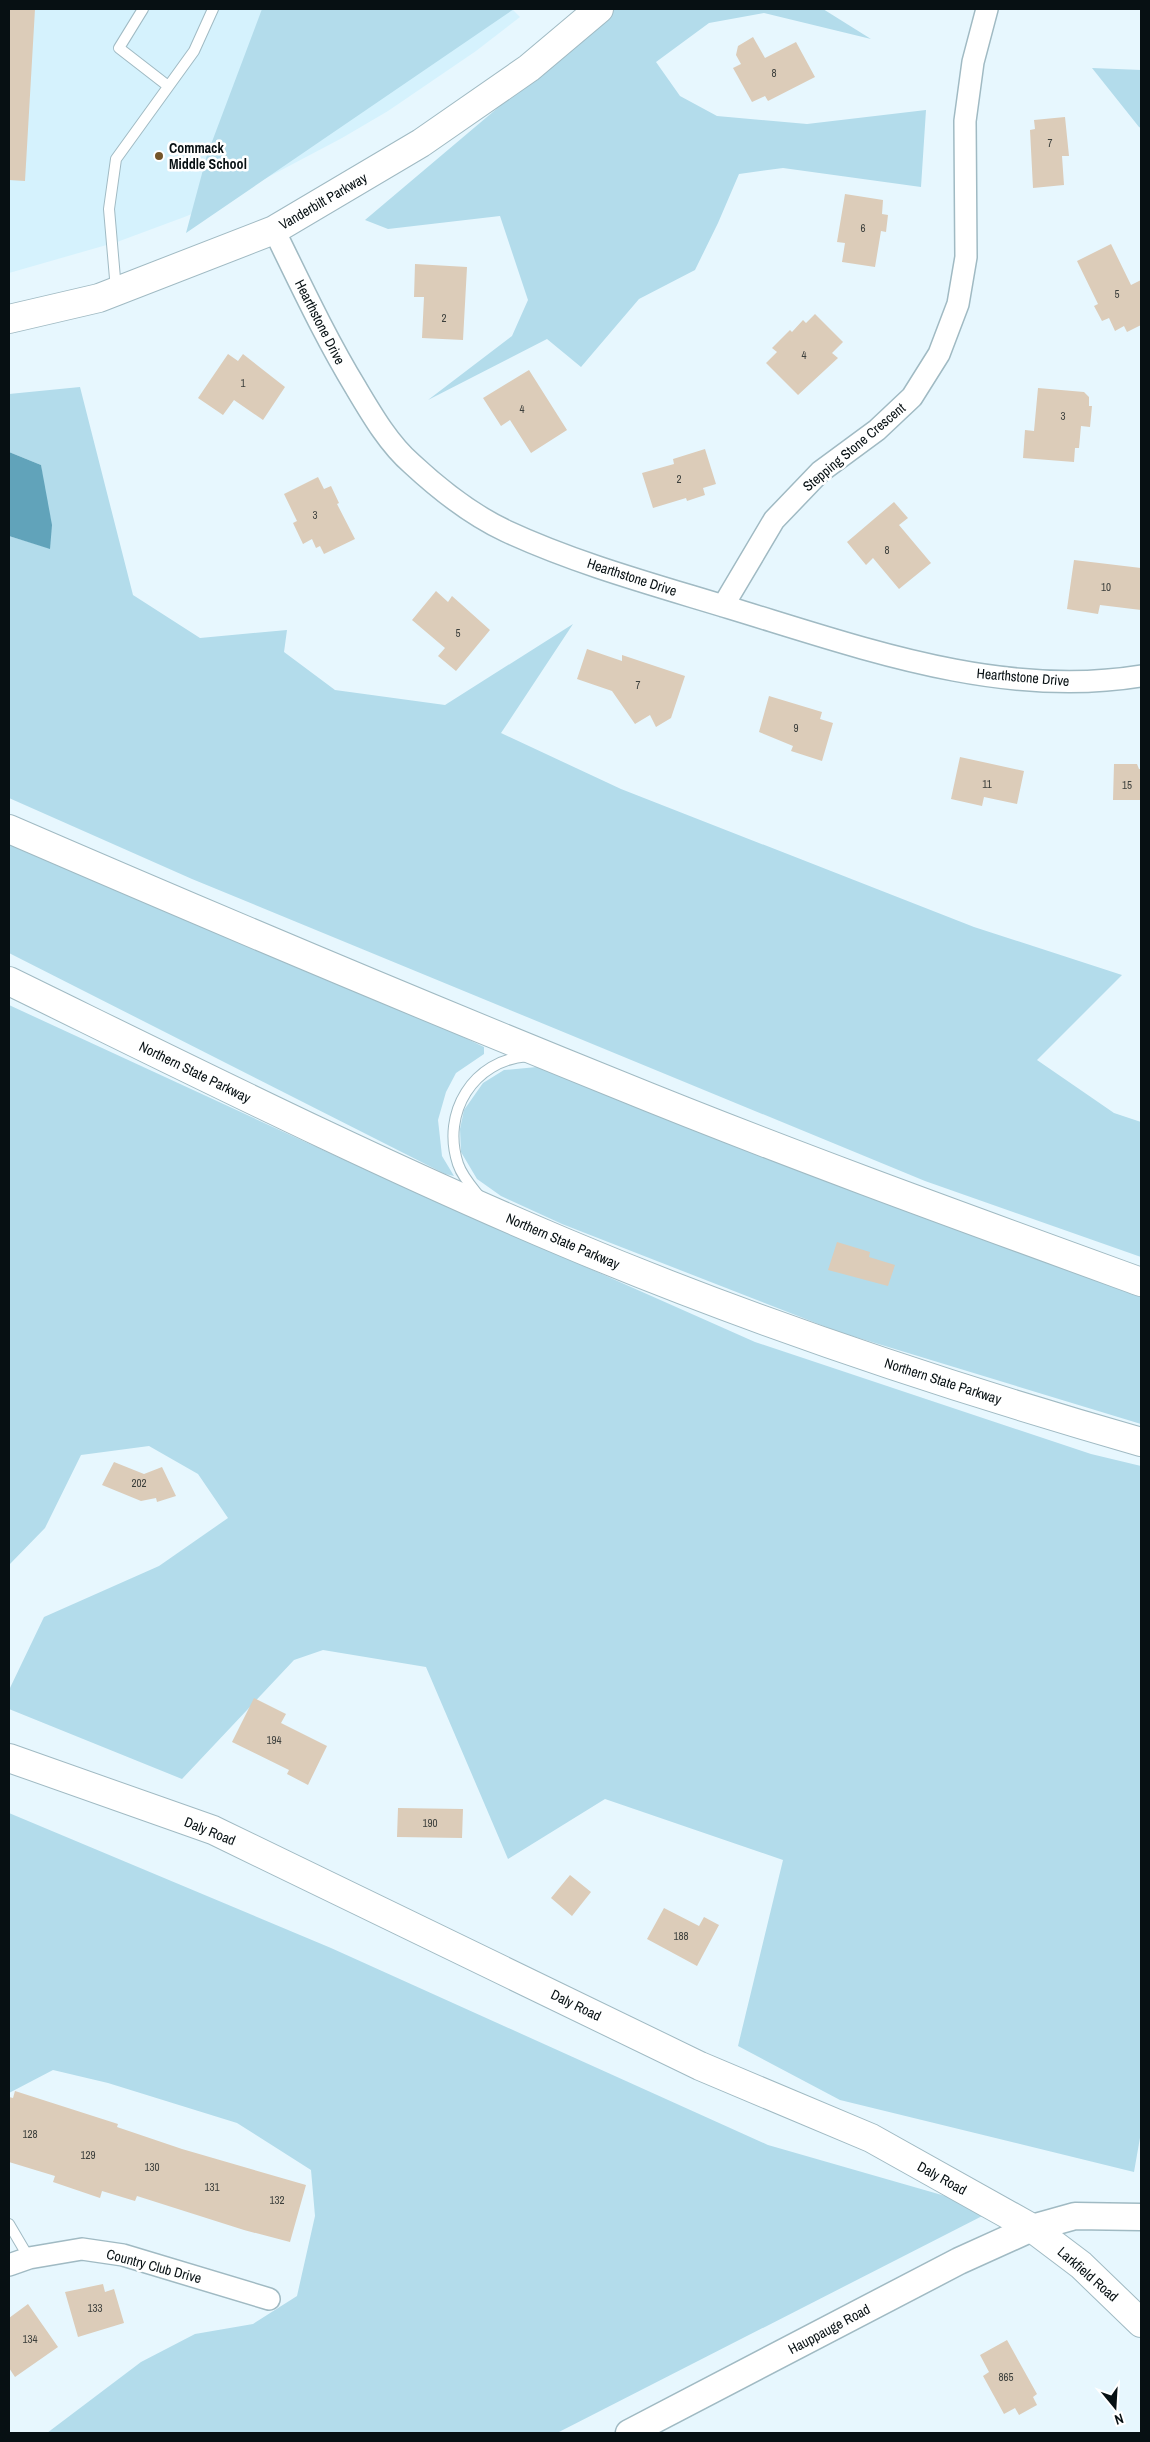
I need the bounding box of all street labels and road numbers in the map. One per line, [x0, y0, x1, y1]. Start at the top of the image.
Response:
street label: Vanderbilt Parkway [276, 168, 370, 233]
street label: Hearthstone Drive [291, 276, 349, 368]
street label: Stepping Stone Crescent [799, 399, 909, 495]
street label: Hearthstone Drive [585, 554, 679, 600]
street label: Hearthstone Drive [976, 664, 1070, 690]
street label: Northern State Parkway [136, 1037, 254, 1107]
street label: Northern State Parkway [503, 1209, 623, 1273]
street label: Northern State Parkway [882, 1354, 1004, 1408]
street label: Daly Road [182, 1813, 238, 1849]
street label: Daly Road [548, 1985, 604, 2025]
street label: Daly Road [914, 2157, 970, 2199]
street label: Larkfield Road [1054, 2243, 1122, 2305]
street label: Country Club Drive [105, 2245, 203, 2287]
street label: Hauppauge Road [785, 2300, 873, 2358]

